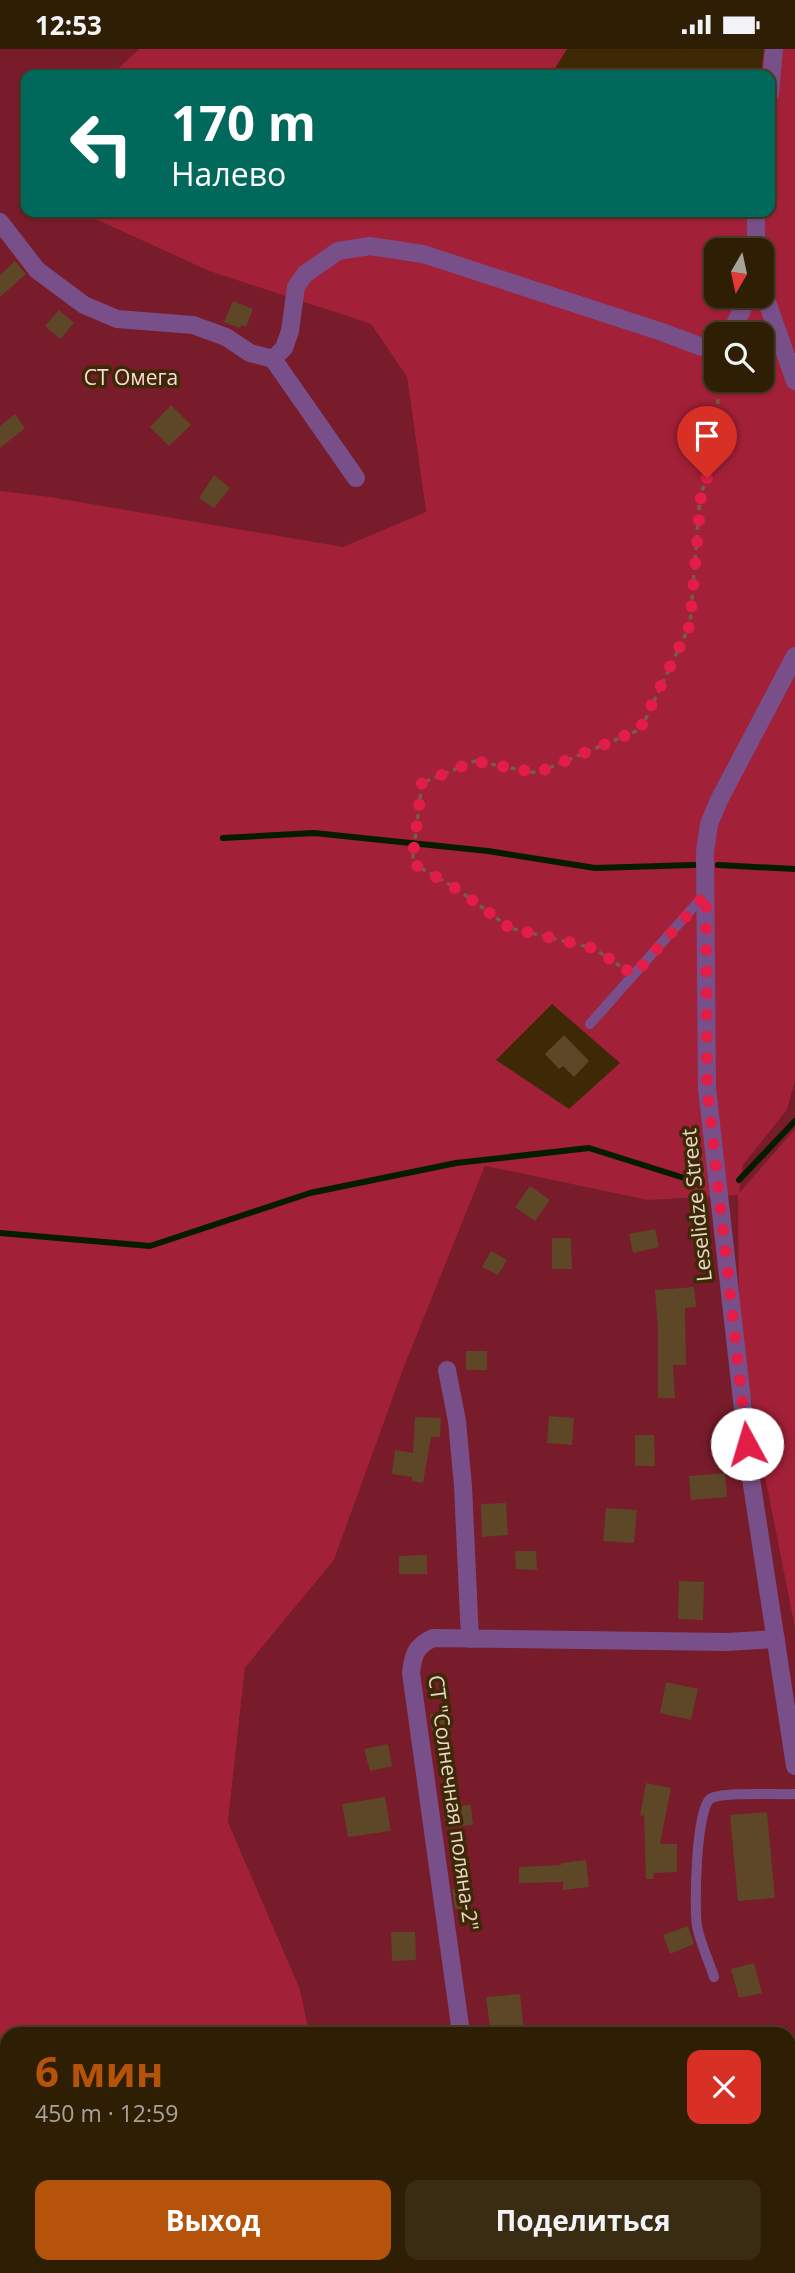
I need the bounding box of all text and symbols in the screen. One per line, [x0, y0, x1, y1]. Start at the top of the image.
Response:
text: 12:53 [35, 7, 102, 43]
text: 170 m [171, 89, 316, 155]
icon: left [56, 98, 147, 189]
text: Налево [171, 152, 286, 195]
north arrow [704, 238, 774, 308]
map controls [704, 238, 774, 392]
button: search [704, 322, 774, 392]
park label: СТ Омега [84, 363, 178, 391]
pin [677, 406, 737, 478]
icon: arrive [688, 417, 726, 455]
street label: Leselidze Street [674, 1127, 718, 1283]
position arrow [710, 1407, 784, 1481]
street label: СТ "Солнечная поляна-2" [422, 1673, 486, 1932]
text: 6 мин [35, 2042, 163, 2099]
button: close [687, 2050, 761, 2124]
text: 450 m · 12:59 [35, 2097, 178, 2129]
button: Выход [35, 2180, 391, 2260]
button: Поделиться [405, 2180, 761, 2260]

